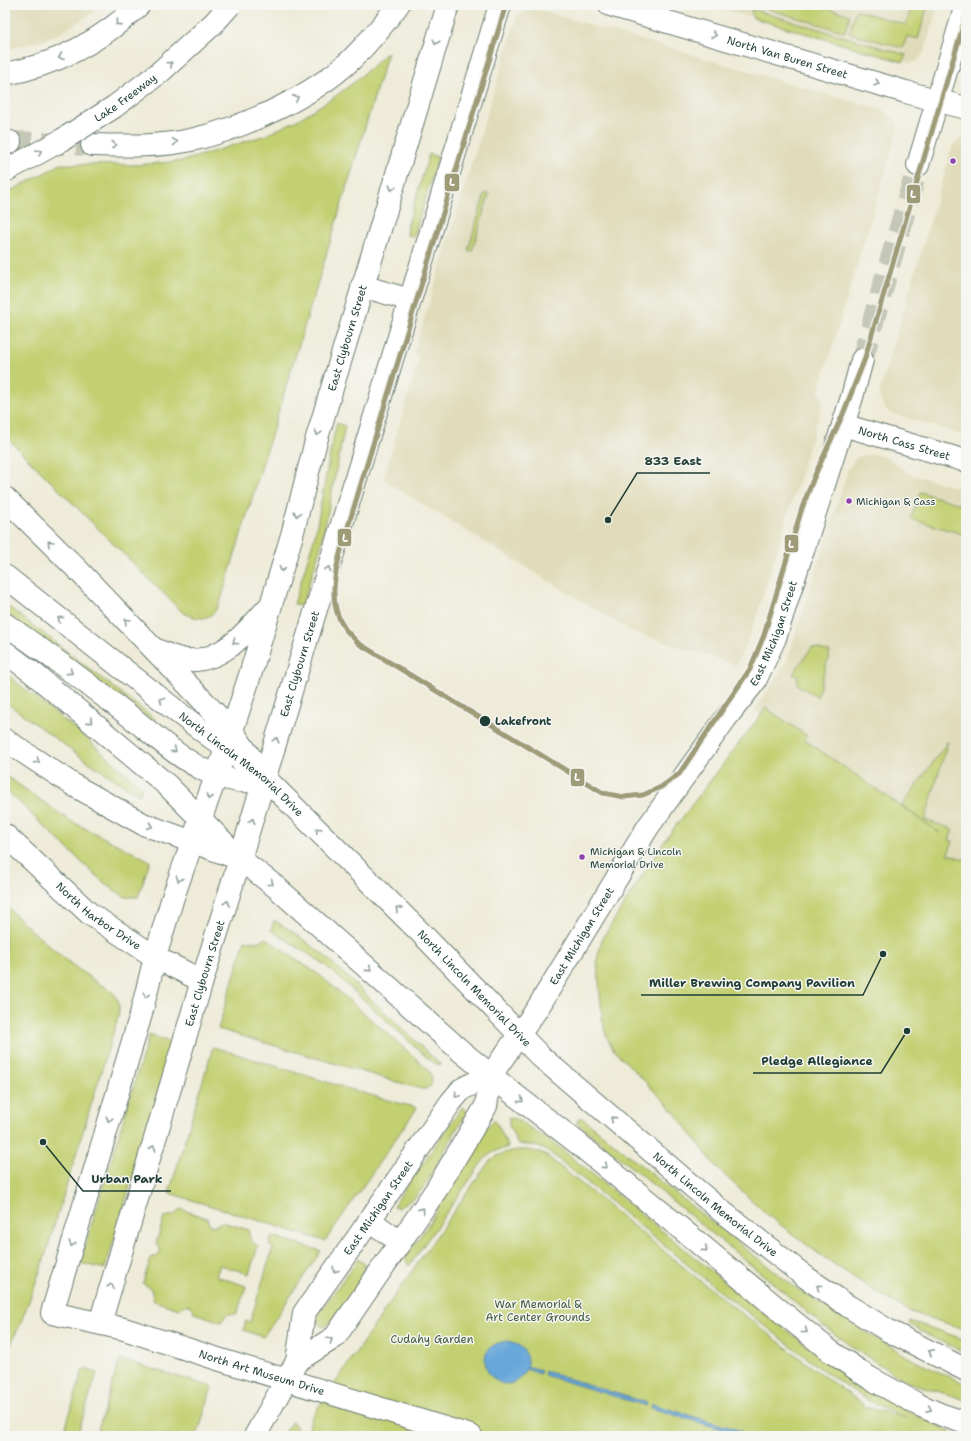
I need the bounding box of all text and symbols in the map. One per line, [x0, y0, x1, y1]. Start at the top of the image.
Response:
one-way arrow [116, 19, 123, 26]
one-way arrow [710, 30, 717, 39]
street label: North Van Buren Street [725, 33, 850, 83]
one-way arrow [432, 39, 441, 46]
one-way arrow [58, 53, 65, 61]
one-way arrow [165, 61, 173, 68]
street label: Lake Freeway [91, 70, 160, 126]
one-way arrow [874, 78, 881, 87]
one-way arrow [292, 95, 299, 102]
one-way arrow [172, 138, 178, 147]
one-way arrow [111, 141, 117, 149]
one-way arrow [35, 150, 42, 157]
unlabelled marker [948, 156, 958, 166]
line badge: L [444, 173, 460, 192]
text: L [449, 175, 455, 190]
one-way arrow [388, 184, 397, 191]
line badge: L [906, 184, 921, 204]
text: L [910, 187, 916, 202]
street label: East Clybourn Street [324, 283, 371, 393]
street label: North Cass Street [856, 423, 952, 464]
one-way arrow [314, 429, 323, 436]
callout: 833 East [637, 449, 710, 473]
text: 833 East [644, 453, 702, 469]
place label: Michigan & Cass [856, 495, 935, 508]
marker: Michigan & Cass [844, 496, 854, 506]
one-way arrow [294, 511, 302, 517]
line badge: L [337, 528, 352, 547]
text: L [342, 531, 348, 546]
line badge: L [784, 534, 799, 553]
text: L [788, 537, 794, 552]
one-way arrow [47, 540, 55, 548]
one-way arrow [278, 566, 287, 573]
one-way arrow [323, 566, 332, 573]
street label: East Michigan Street [747, 578, 801, 690]
street label: East Clybourn Street [277, 609, 323, 719]
one-way arrow [57, 617, 64, 624]
one-way arrow [124, 618, 132, 626]
one-way arrow [232, 637, 239, 644]
one-way arrow [66, 667, 73, 674]
one-way arrow [159, 698, 166, 705]
street label: North Lincoln Memorial Drive [176, 709, 306, 820]
marker: Lakefront [478, 714, 492, 728]
place label: Lakefront [495, 714, 552, 729]
one-way arrow [85, 716, 92, 723]
one-way arrow [271, 737, 280, 744]
one-way arrow [170, 746, 177, 753]
one-way arrow [33, 756, 40, 763]
line badge: L [570, 768, 585, 787]
text: L [574, 770, 580, 785]
one-way arrow [205, 793, 213, 800]
one-way arrow [247, 818, 256, 825]
one-way arrow [146, 822, 153, 830]
one-way arrow [315, 827, 323, 835]
place label: Michigan & Lincoln Memorial Drive [590, 845, 681, 871]
marker: Michigan & Lincoln Memorial Drive [577, 852, 587, 862]
one-way arrow [176, 875, 184, 882]
street label: North Harbor Drive [52, 879, 144, 954]
one-way arrow [266, 879, 273, 886]
street label: East Michigan Street [546, 884, 618, 988]
one-way arrow [222, 900, 231, 907]
one-way arrow [395, 906, 403, 914]
street label: East Clybourn Street [182, 918, 229, 1028]
street label: North Lincoln Memorial Drive [414, 927, 534, 1050]
one-way arrow [364, 964, 371, 971]
callout: Miller Brewing Company Pavilion [641, 971, 863, 995]
text: Miller Brewing Company Pavilion [649, 975, 855, 991]
one-way arrow [142, 992, 150, 998]
callout: Pledge Allegiance [753, 1049, 881, 1073]
text: Pledge Allegiance [761, 1053, 873, 1069]
one-way arrow [455, 1090, 462, 1097]
one-way arrow [517, 1095, 524, 1102]
one-way arrow [105, 1116, 114, 1123]
one-way arrow [610, 1117, 618, 1124]
one-way arrow [148, 1145, 156, 1152]
street label: North Lincoln Memorial Drive [649, 1149, 781, 1260]
street label: East Michigan Street [340, 1158, 417, 1259]
one-way arrow [600, 1161, 607, 1168]
callout: Urban Park [83, 1167, 171, 1191]
text: Urban Park [91, 1171, 163, 1187]
one-way arrow [417, 1207, 425, 1214]
one-way arrow [68, 1240, 77, 1247]
one-way arrow [700, 1244, 707, 1251]
one-way arrow [332, 1266, 340, 1273]
one-way arrow [106, 1282, 115, 1289]
one-way arrow [816, 1284, 823, 1292]
park label: War Memorial & Art Center Grounds [486, 1297, 591, 1325]
one-way arrow [801, 1326, 808, 1333]
park label: Cudahy Garden [391, 1332, 474, 1347]
one-way arrow [325, 1338, 332, 1345]
street label: North Art Museum Drive [197, 1346, 327, 1399]
one-way arrow [928, 1349, 936, 1357]
one-way arrow [925, 1404, 932, 1412]

